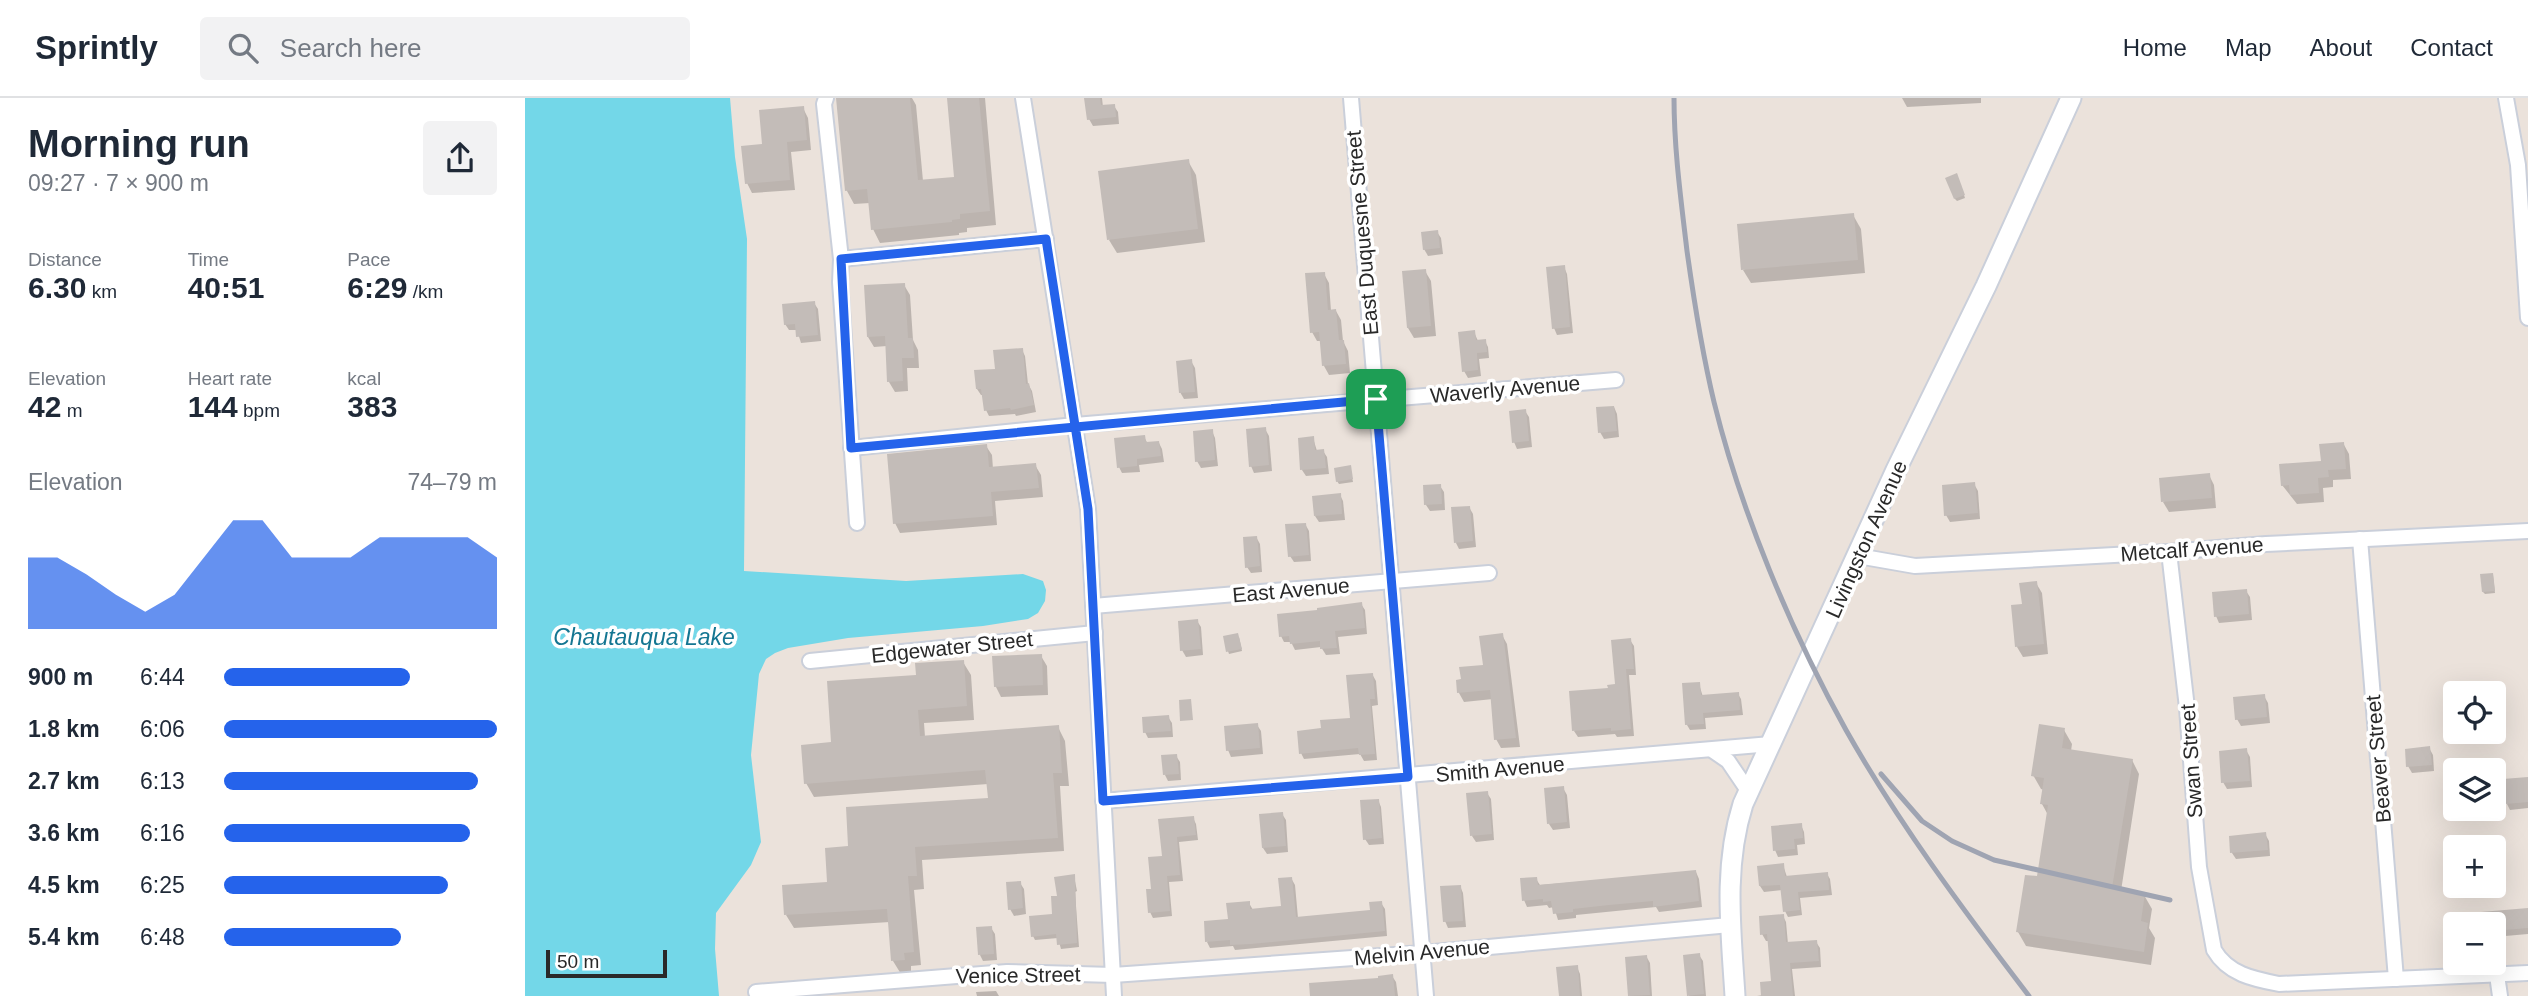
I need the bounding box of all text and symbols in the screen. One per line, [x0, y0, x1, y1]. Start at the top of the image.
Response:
search box [200, 17, 690, 80]
text: Sprintly [35, 29, 158, 66]
icon: search [224, 29, 262, 67]
text: Search here [280, 33, 422, 63]
text: Home [2123, 34, 2187, 61]
text: Map [2225, 34, 2272, 61]
text: About [2310, 34, 2372, 61]
text: Contact [2410, 34, 2493, 61]
button: share [423, 121, 497, 195]
text: Morning run [28, 123, 250, 165]
street label: East Duquesne Street [1342, 130, 1382, 336]
text: 09:27 · 7 × 900 m [28, 170, 209, 196]
text: Distance [28, 249, 102, 270]
text: Time [188, 249, 229, 270]
text: Pace [347, 249, 391, 270]
text: 6.30 [28, 271, 86, 304]
text: 40:51 [188, 271, 264, 304]
text: 6:29 [347, 271, 407, 304]
text: km [86, 281, 117, 302]
text: /km [407, 281, 443, 302]
text: Elevation [28, 368, 106, 389]
text: Heart rate [188, 368, 272, 389]
text: kcal [347, 368, 381, 389]
pin [1346, 369, 1406, 429]
street label: Waverly Avenue [1429, 371, 1581, 407]
icon: arrive [1357, 380, 1395, 418]
text: 42 [28, 390, 61, 423]
text: 144 [188, 390, 238, 423]
text: 383 [347, 390, 397, 423]
text: m [61, 400, 82, 421]
text: bpm [238, 400, 280, 421]
street label: Livingston Avenue [1821, 457, 1911, 621]
text: Elevation [28, 469, 123, 495]
text: 74–79 m [407, 469, 497, 495]
street label: Metcalf Avenue [2120, 533, 2264, 565]
street label: East Avenue [1231, 573, 1351, 607]
water label: Chautauqua Lake [553, 624, 735, 650]
street label: Edgewater Street [870, 627, 1034, 667]
text: 900 m [28, 664, 93, 690]
text: 6:44 [140, 664, 185, 690]
map controls [2443, 681, 2506, 975]
button: locate [2443, 681, 2506, 744]
street label: Beaver Street [2361, 694, 2395, 824]
street label: Swan Street [2176, 703, 2206, 819]
text: 1.8 km [28, 716, 100, 742]
text: 6:06 [140, 716, 185, 742]
street label: Smith Avenue [1435, 752, 1565, 786]
button: layers [2443, 758, 2506, 821]
text: 2.7 km [28, 768, 100, 794]
text: 6:13 [140, 768, 185, 794]
text: 3.6 km [28, 820, 100, 846]
text: 6:16 [140, 820, 185, 846]
button: + [2443, 835, 2506, 898]
text: 4.5 km [28, 872, 100, 898]
text: 6:25 [140, 872, 185, 898]
button: − [2443, 912, 2506, 975]
text: 5.4 km [28, 924, 100, 950]
text: 6:48 [140, 924, 185, 950]
street label: Melvin Avenue [1353, 935, 1491, 969]
scale bar [546, 947, 667, 979]
text: 50 m [557, 951, 599, 972]
street label: Venice Street [955, 962, 1081, 988]

